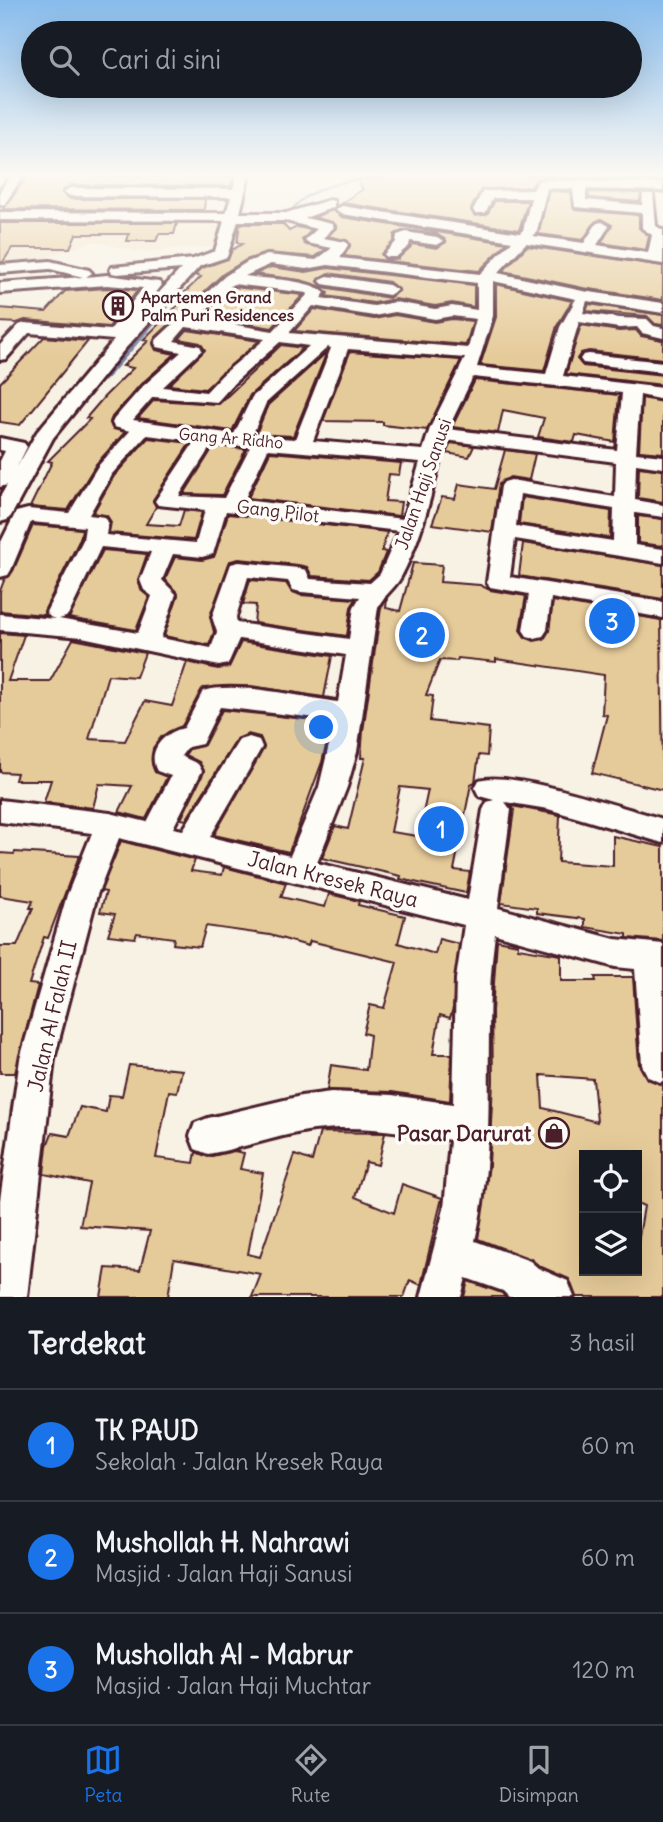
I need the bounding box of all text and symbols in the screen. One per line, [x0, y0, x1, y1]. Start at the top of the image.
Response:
search box [21, 21, 642, 98]
icon: search [45, 41, 83, 79]
text: Cari di sini [101, 43, 221, 76]
place label: Apartemen Grand Palm Puri Residences [141, 287, 294, 325]
building icon: Apartemen Grand Palm Puri Residences [101, 289, 135, 323]
street label: Jalan Haji Sanusi [390, 415, 456, 553]
street label: Gang Ar Ridho [178, 423, 284, 453]
street label: Gang Pilot [235, 495, 321, 527]
pin: 3 [589, 595, 635, 647]
pin: 2 [399, 609, 445, 661]
your location [304, 710, 338, 744]
pin: 1 [418, 803, 464, 855]
street label: Jalan Kresek Raya [245, 845, 421, 913]
street label: Jalan Al Falah II [21, 938, 83, 1094]
shop icon: Pasar Darurat [537, 1116, 571, 1150]
place label: Pasar Darurat [397, 1120, 532, 1147]
map controls [579, 1150, 642, 1276]
button: locate [579, 1150, 642, 1213]
button: layers [579, 1213, 642, 1276]
text: Terdekat [28, 1324, 146, 1362]
text: 3 hasil [569, 1328, 635, 1357]
text: TK PAUD [95, 1414, 199, 1447]
text: 1 [46, 1431, 56, 1460]
text: 60 m [581, 1431, 635, 1460]
text: Sekolah · Jalan Kresek Raya [95, 1447, 383, 1476]
text: Mushollah H. Nahrawi [95, 1526, 350, 1559]
text: 2 [45, 1543, 57, 1572]
text: 60 m [581, 1543, 635, 1572]
text: Masjid · Jalan Haji Sanusi [95, 1559, 352, 1588]
text: Mushollah Al - Mabrur [95, 1638, 353, 1671]
text: 3 [44, 1655, 58, 1684]
text: 120 m [572, 1655, 635, 1684]
text: Masjid · Jalan Haji Muchtar [95, 1671, 371, 1700]
tab: Peta [84, 1741, 122, 1807]
tab: Rute [291, 1741, 330, 1807]
tab: Disimpan [499, 1741, 579, 1807]

